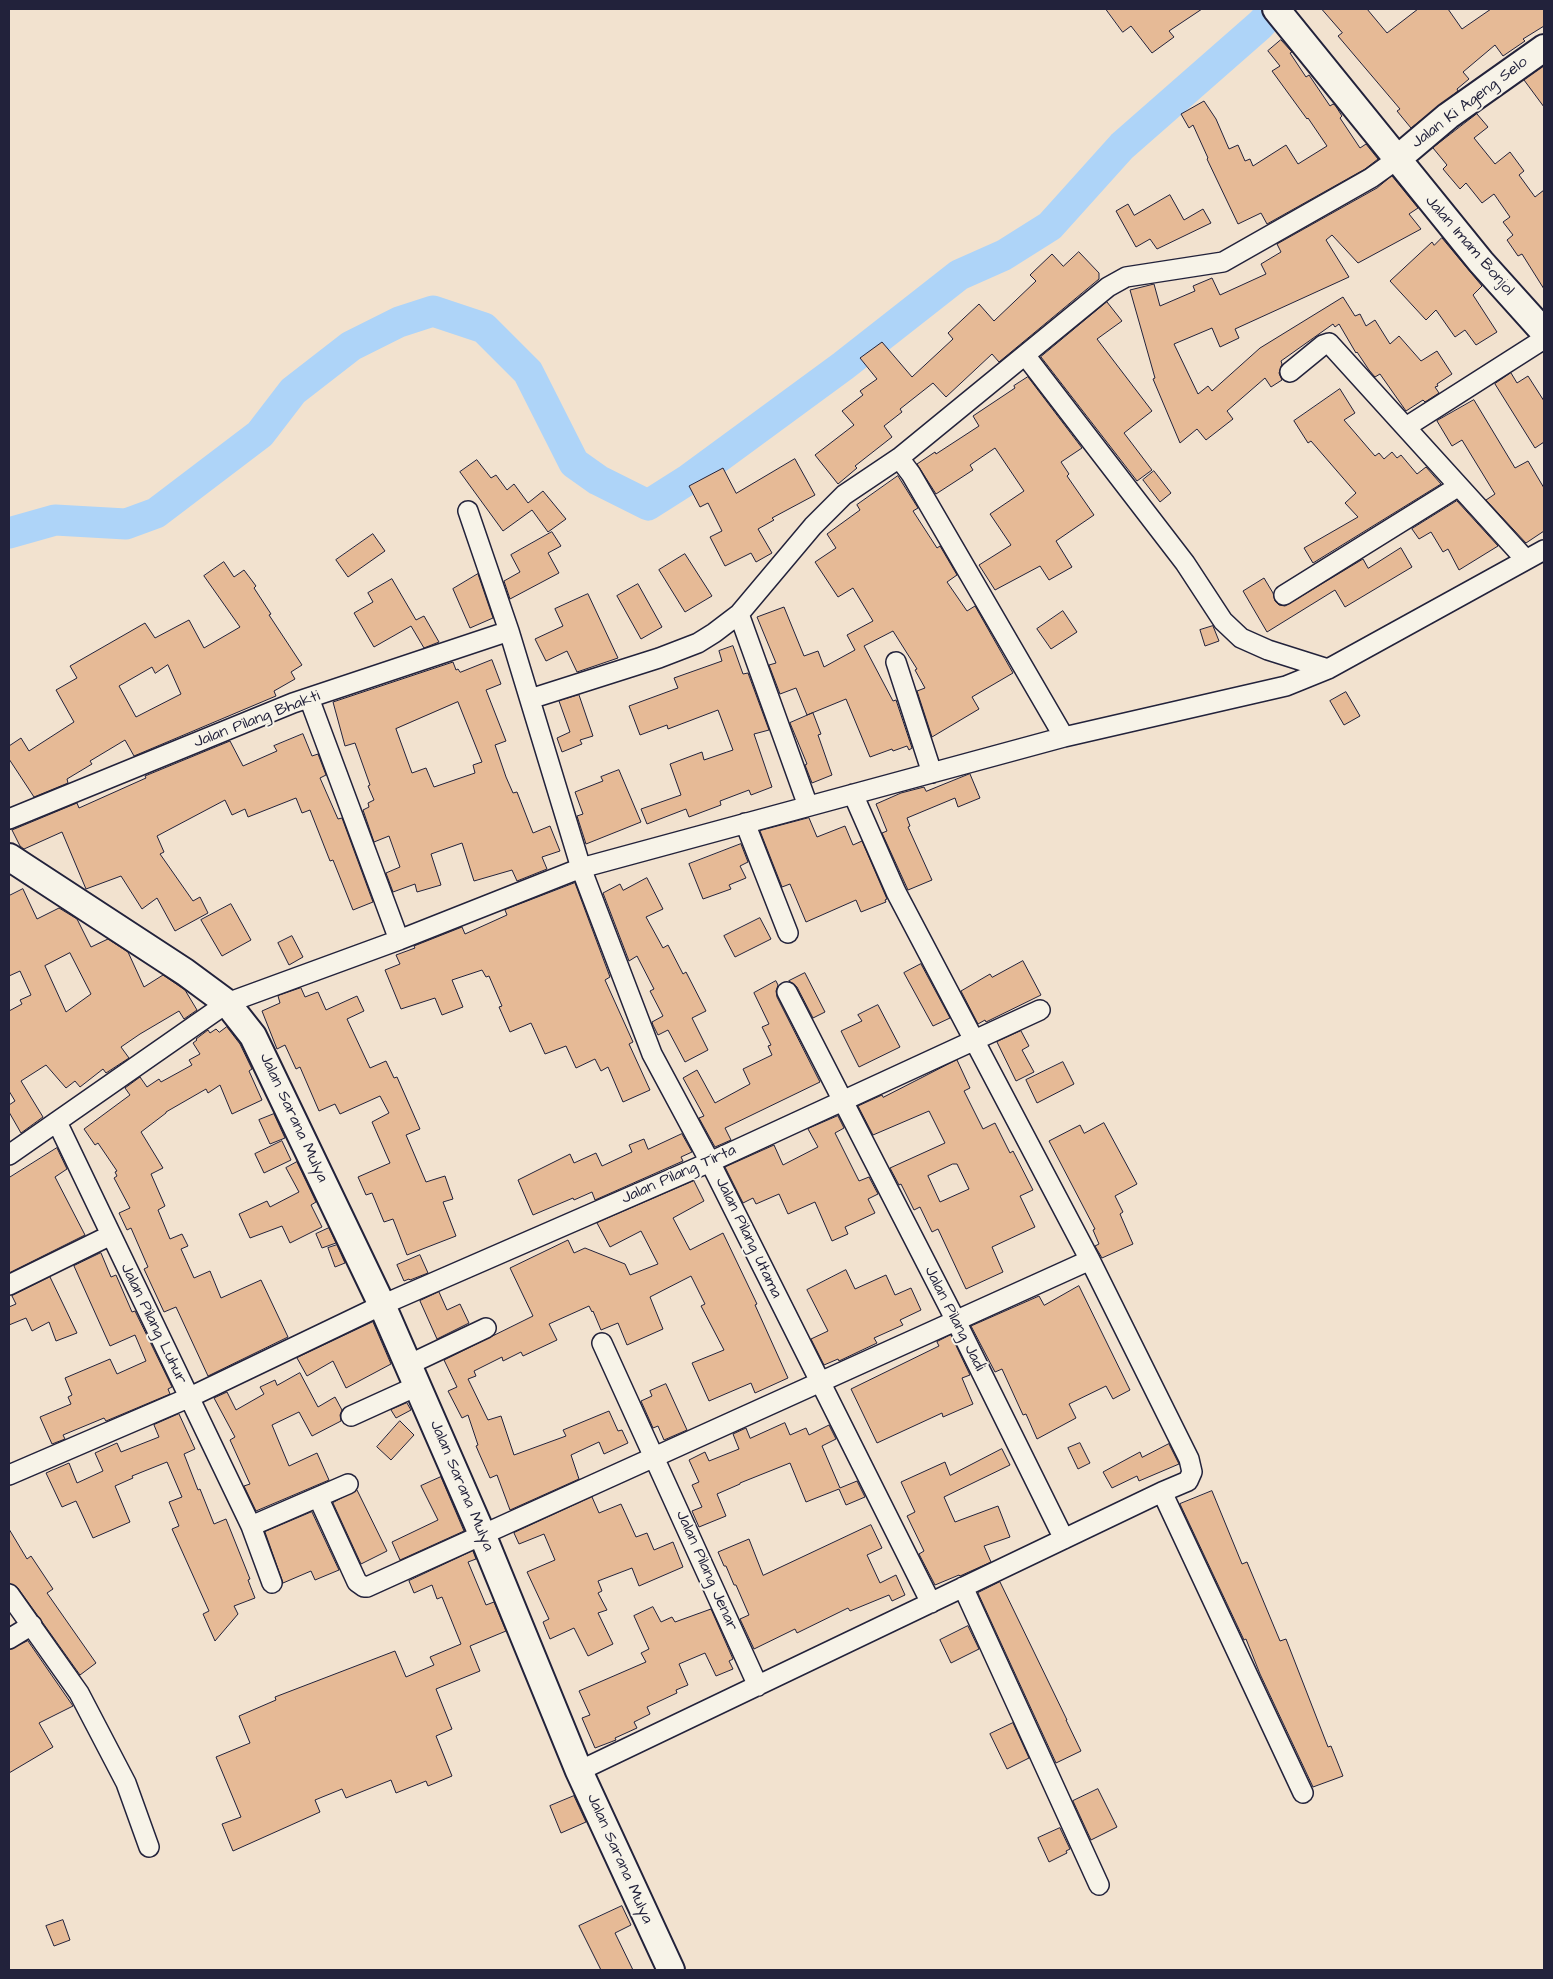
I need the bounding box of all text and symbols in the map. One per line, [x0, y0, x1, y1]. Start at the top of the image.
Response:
street label: Jalan Ki Ageng Selo [1408, 53, 1532, 153]
street label: Jalan Imam Bonjol [1420, 192, 1518, 300]
street label: Jalan Pilang Bhakti [191, 687, 323, 753]
street label: Jalan Sarana Mulya [255, 1050, 331, 1186]
street label: Jalan Pilang Tirta [619, 1141, 739, 1209]
street label: Jalan Pilang Utama [710, 1175, 786, 1301]
street label: Jalan Pilang Luhur [116, 1261, 190, 1387]
street label: Jalan Pilang Jadi [919, 1263, 989, 1375]
street label: Jalan Sarana Mulya [425, 1418, 497, 1554]
street label: Jalan Pilang Jenar [671, 1508, 741, 1634]
street label: Jalan Sarana Mulya [582, 1791, 656, 1927]

